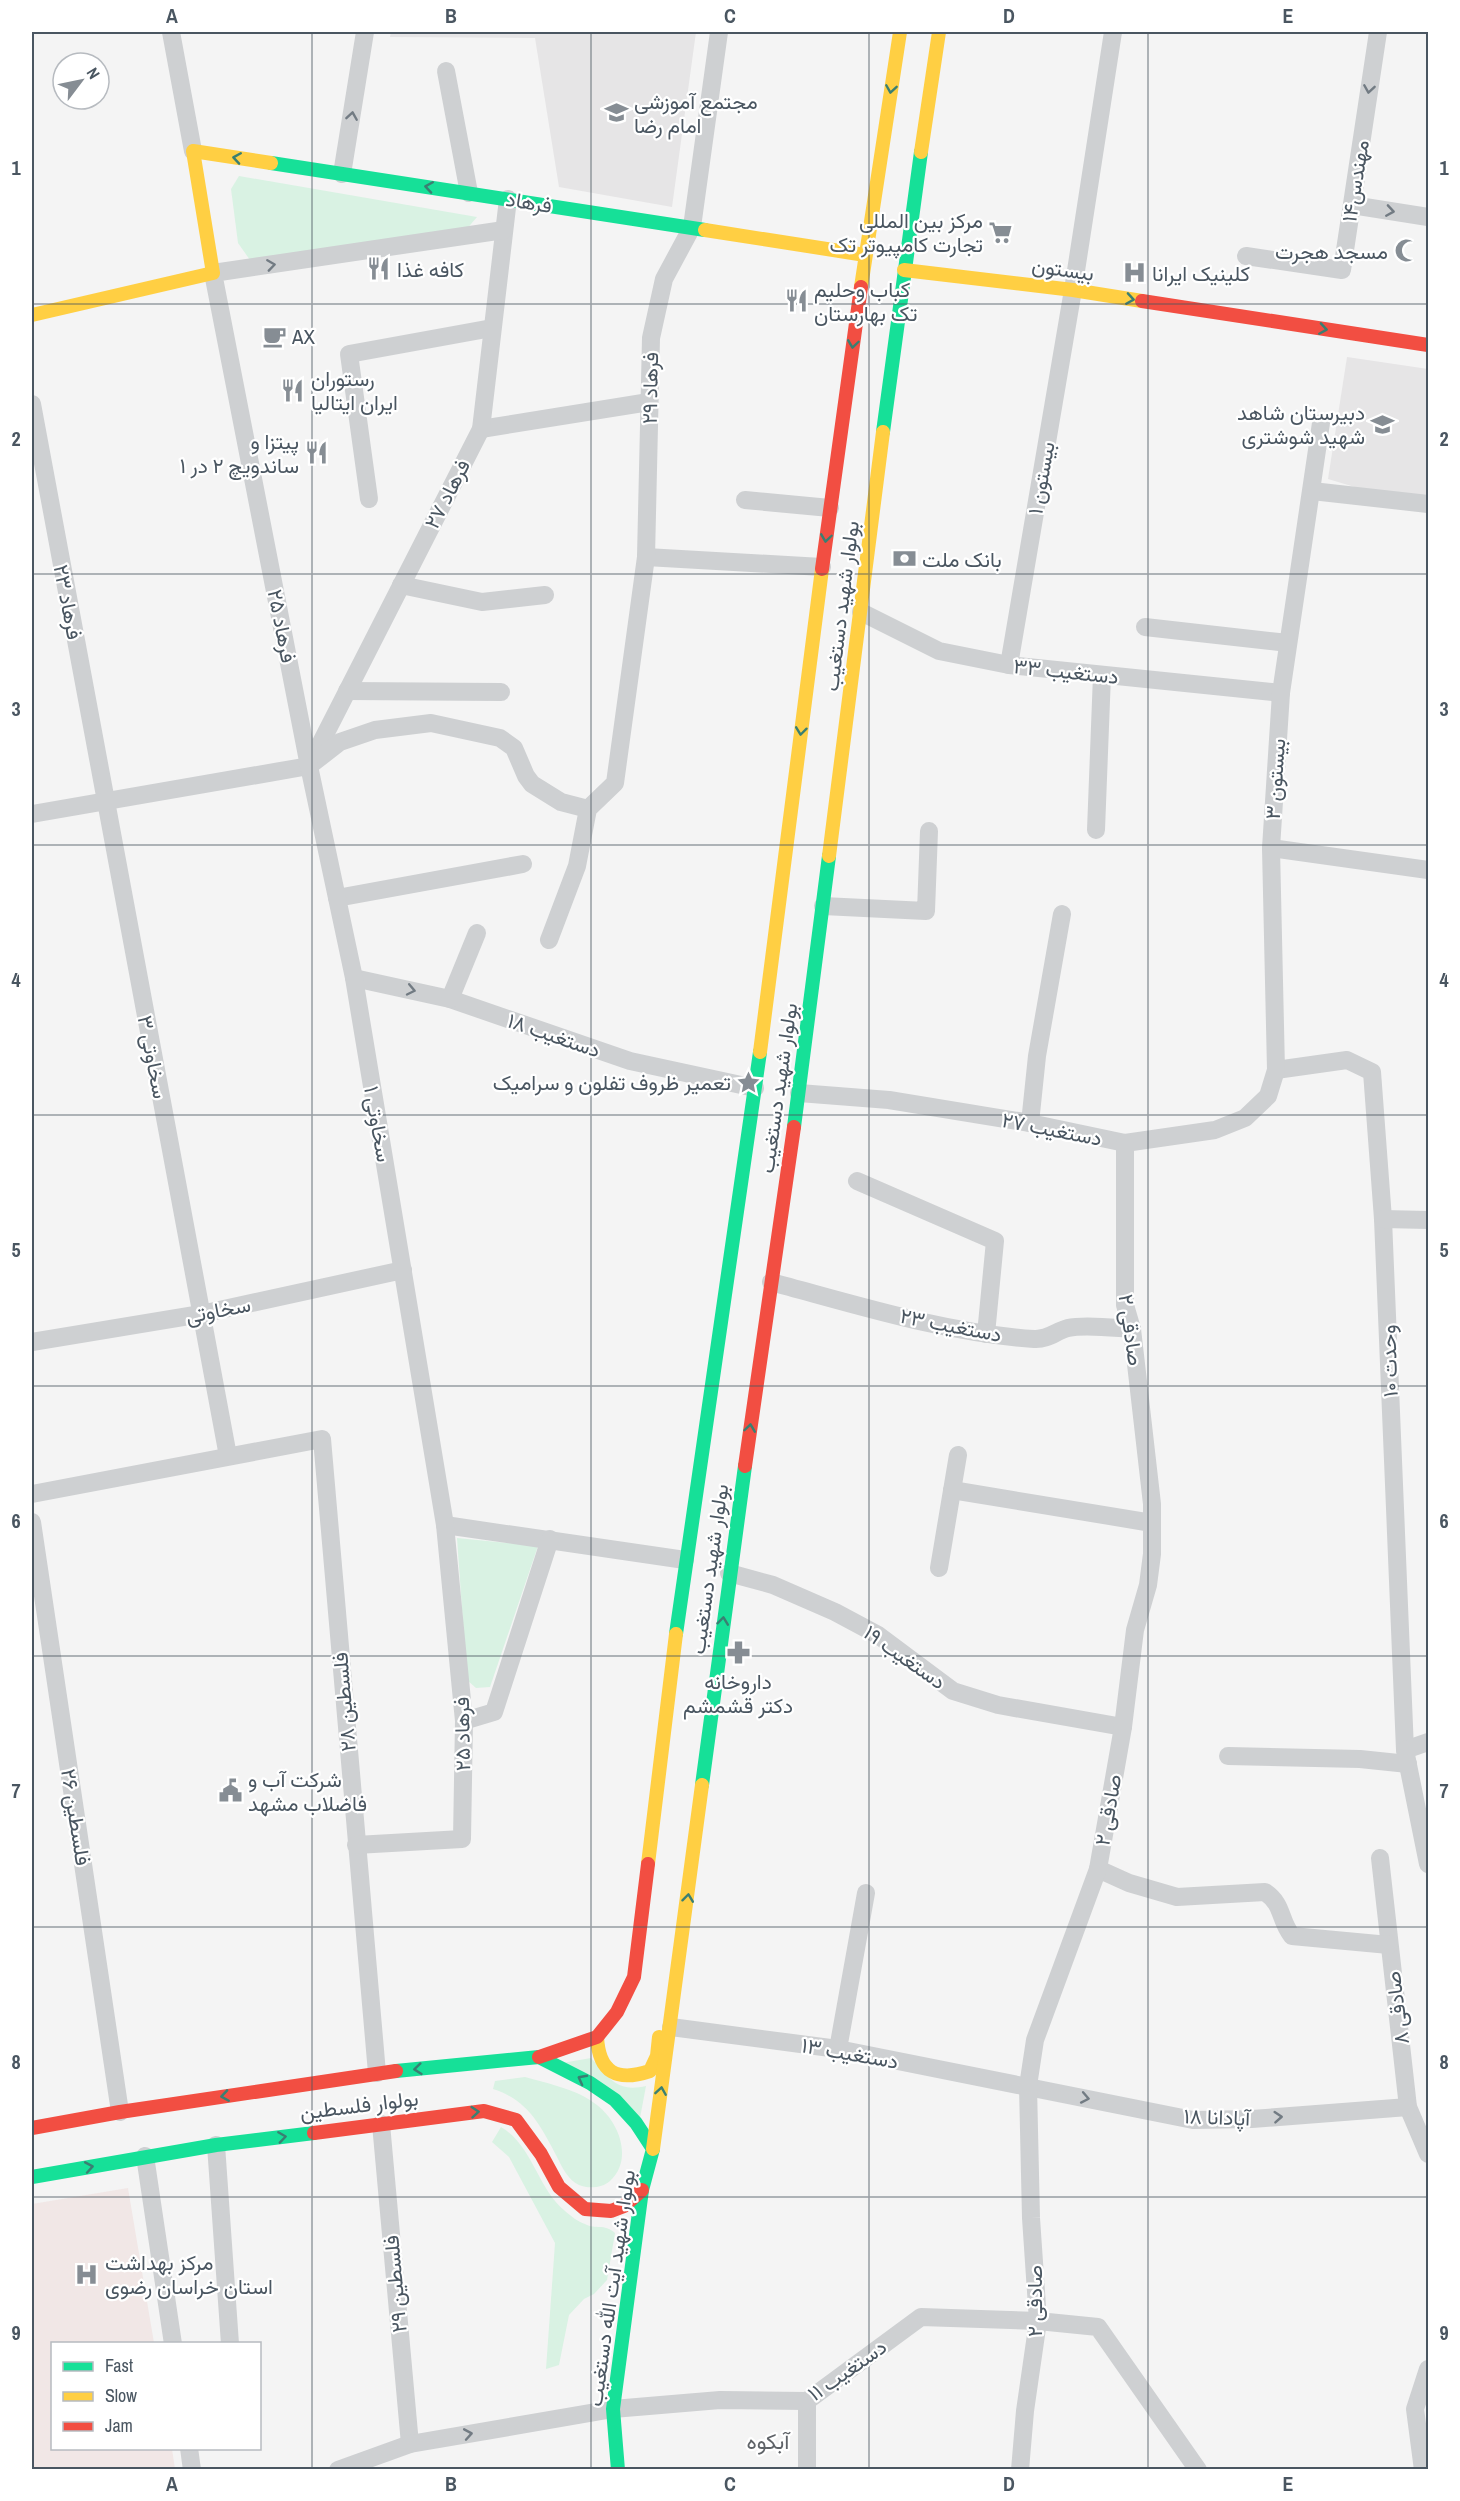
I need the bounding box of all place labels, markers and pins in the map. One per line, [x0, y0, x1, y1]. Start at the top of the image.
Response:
place label: مجتمع آموزشی امام رضا [634, 87, 758, 140]
school or university icon: مجتمع آموزشی امام رضا [603, 100, 629, 126]
place label: مرکز بین المللی تجارت کامپیوتر تک [830, 206, 983, 259]
supermarket icon: مرکز بین المللی تجارت کامپیوتر تک [988, 219, 1014, 245]
place label: مسجد هجرت [1275, 237, 1388, 266]
mosque icon: مسجد هجرت [1393, 238, 1419, 264]
place label: کافه غذا [397, 255, 464, 284]
restaurant icon: کافه غذا [366, 256, 392, 282]
place label: کلینیک ایرانا [1152, 259, 1250, 288]
hospital icon: کلینیک ایرانا [1121, 260, 1147, 286]
place label: کباب وحلیم تک بهارستان [814, 275, 918, 328]
restaurant icon: کباب وحلیم تک بهارستان [783, 288, 809, 314]
place label: AX [291, 322, 315, 351]
cafe icon: AX [261, 323, 287, 349]
place label: رستوران ایران ایتالیا [311, 364, 398, 417]
restaurant icon: رستوران ایران ایتالیا [280, 377, 306, 403]
place label: دبیرستان شاهد شهید شوشتری [1237, 398, 1365, 451]
school or university icon: دبیرستان شاهد شهید شوشتری [1370, 411, 1396, 437]
place label: پیتزا و ساندویچ ۲ در ۱ [180, 427, 299, 480]
restaurant icon: پیتزا و ساندویچ ۲ در ۱ [304, 440, 330, 466]
place label: بانک ملت [922, 545, 1002, 574]
bank icon: بانک ملت [891, 546, 917, 572]
place label: تعمیر ظروف تفلون و سرامیک [493, 1068, 731, 1097]
place icon: تعمیر ظروف تفلون و سرامیک [736, 1069, 762, 1095]
pharmacy icon: داروخانه دکتر قشمشم [725, 1640, 751, 1666]
place label: داروخانه دکتر قشمشم [683, 1667, 793, 1720]
place label: شرکت آب و فاضلاب مشهد [248, 1765, 367, 1818]
public building icon: شرکت آب و فاضلاب مشهد [217, 1778, 243, 1804]
place label: مرکز بهداشت استان خراسان رضوی [105, 2248, 273, 2301]
hospital icon: مرکز بهداشت استان خراسان رضوی [74, 2261, 100, 2287]

